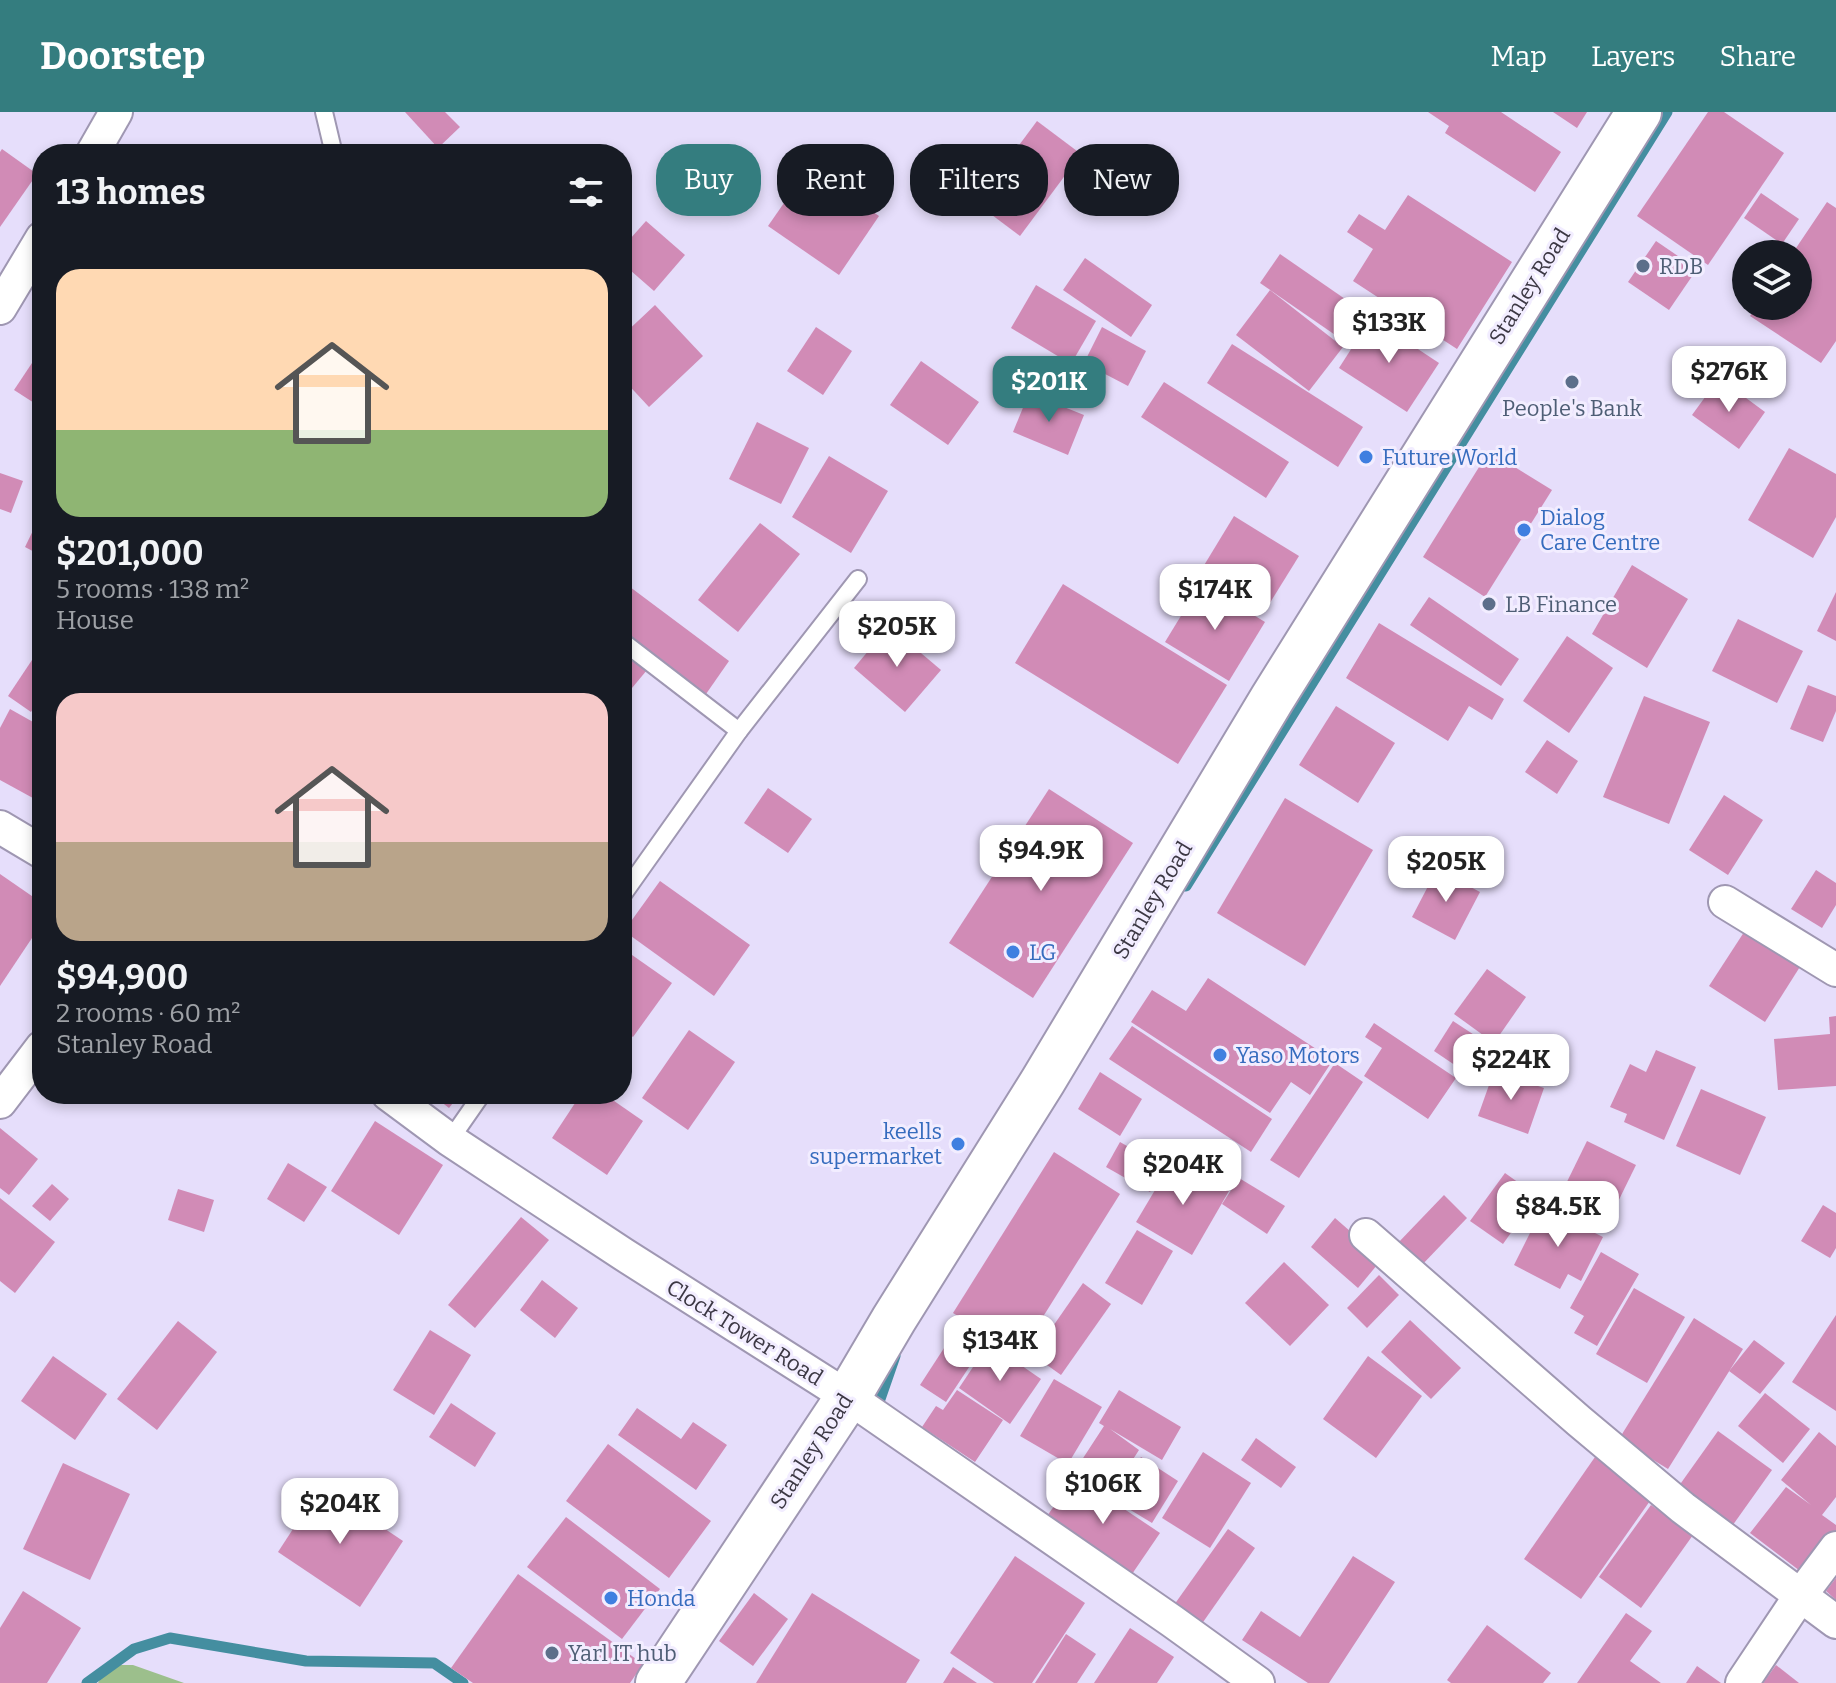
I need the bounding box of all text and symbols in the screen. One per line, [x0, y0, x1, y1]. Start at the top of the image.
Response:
text: Doorstep [40, 33, 205, 79]
text: Map [1490, 40, 1547, 73]
text: Layers [1591, 40, 1675, 73]
text: Share [1719, 40, 1796, 73]
chip: Buy [656, 144, 761, 216]
chip: Rent [777, 144, 894, 216]
chip: Filters [910, 144, 1048, 216]
chip: New [1064, 144, 1179, 216]
icon: filters [564, 170, 608, 214]
text: 13 homes [56, 172, 205, 213]
street label: Stanley Road [1483, 223, 1576, 350]
map controls [1732, 240, 1812, 320]
button: layers [1732, 240, 1812, 320]
place label: RDB [1659, 253, 1703, 280]
marker: RDB [1634, 257, 1652, 275]
pin: $133K [1333, 297, 1445, 365]
text: $133K [1352, 307, 1426, 338]
icon: home [260, 321, 404, 465]
pin: $276K [1673, 346, 1785, 414]
pin: $201K [993, 356, 1105, 424]
text: $276K [1690, 356, 1768, 387]
text: $201K [1011, 366, 1087, 397]
marker: People's Bank [1563, 373, 1581, 391]
place label: People's Bank [1502, 395, 1642, 422]
place label: Future World [1382, 444, 1517, 471]
marker: Future World [1357, 448, 1375, 466]
place label: Dialog Care Centre [1540, 504, 1660, 556]
marker: Dialog Care Centre [1515, 521, 1533, 539]
text: $201,000 [56, 533, 204, 574]
pin: $174K [1159, 564, 1271, 632]
text: 5 rooms · 138 m² [56, 574, 249, 605]
text: $174K [1178, 574, 1252, 605]
place label: LB Finance [1505, 591, 1617, 618]
marker: LB Finance [1480, 595, 1498, 613]
pin: $205K [841, 601, 953, 669]
text: House [56, 605, 134, 636]
text: $205K [857, 611, 937, 642]
icon: home [260, 745, 404, 889]
pin: $94.9K [976, 825, 1106, 893]
text: $94.9K [998, 835, 1084, 866]
pin: $205K [1390, 836, 1502, 904]
street label: Stanley Road [1107, 837, 1198, 964]
text: $205K [1406, 846, 1486, 877]
place label: LG [1029, 939, 1057, 966]
marker: LG [1004, 943, 1022, 961]
text: $94,900 [56, 957, 188, 998]
text: 2 rooms · 60 m² [56, 998, 240, 1029]
text: Stanley Road [56, 1029, 212, 1060]
pin: $224K [1455, 1034, 1567, 1102]
place label: Yaso Motors [1236, 1042, 1360, 1069]
text: $224K [1471, 1044, 1551, 1075]
marker: Yaso Motors [1211, 1046, 1229, 1064]
place label: keells supermarket [809, 1118, 942, 1170]
marker: keells supermarket [949, 1135, 967, 1153]
pin: $204K [1127, 1139, 1239, 1207]
text: $204K [1142, 1149, 1224, 1180]
pin: $84.5K [1493, 1181, 1623, 1249]
text: $84.5K [1515, 1191, 1601, 1222]
street label: Clock Tower Road [662, 1273, 828, 1391]
pin: $134K [944, 1315, 1056, 1383]
text: $134K [962, 1325, 1038, 1356]
street label: Stanley Road [764, 1388, 859, 1514]
pin: $106K [1047, 1458, 1159, 1526]
text: $106K [1064, 1468, 1142, 1499]
pin: $204K [284, 1478, 396, 1546]
text: $204K [299, 1488, 381, 1519]
place label: Honda [627, 1585, 696, 1612]
marker: Honda [602, 1589, 620, 1607]
place label: Yarl IT hub [568, 1640, 677, 1667]
marker: Yarl IT hub [543, 1644, 561, 1662]

